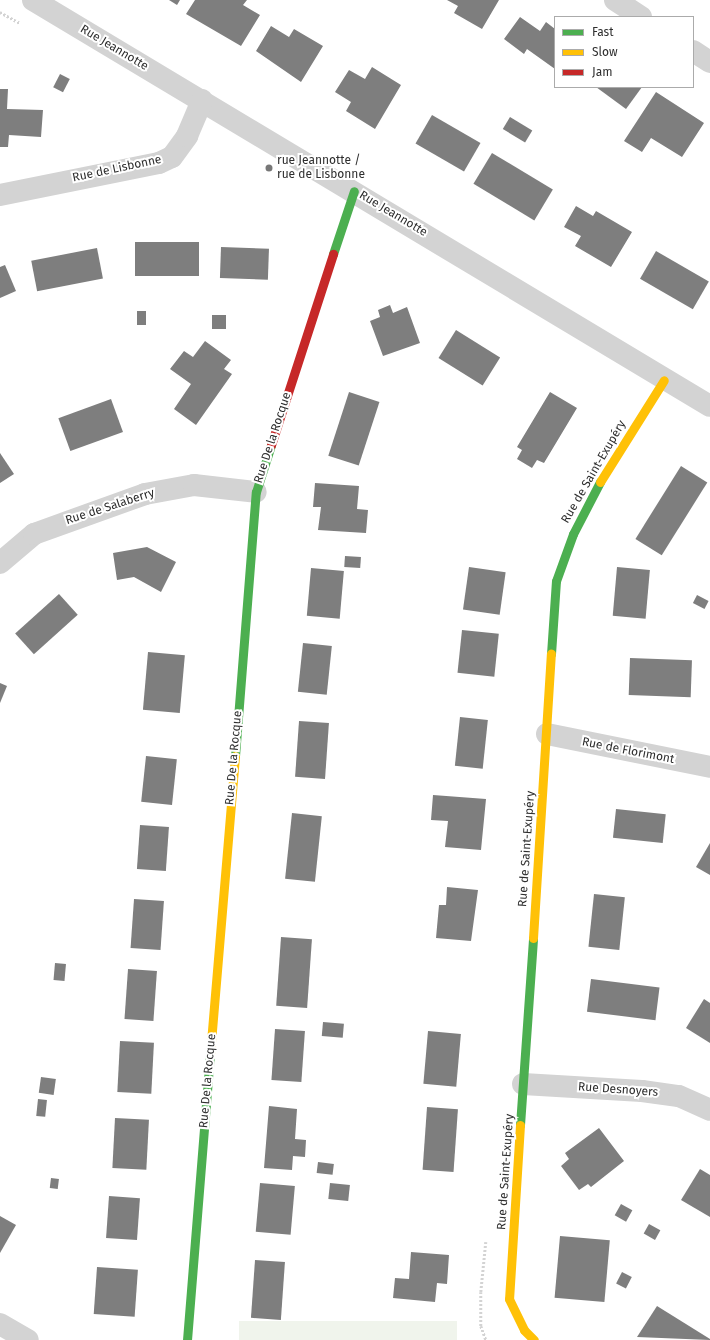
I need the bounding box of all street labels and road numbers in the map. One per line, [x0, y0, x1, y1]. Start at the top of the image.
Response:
street label: Rue Jeannotte [77, 22, 151, 74]
street label: Rue de Lisbonne [71, 153, 163, 185]
street label: Rue Jeannotte [356, 188, 430, 240]
street label: Rue De la Rocque [251, 391, 295, 485]
street label: Rue de Saint-Exupéry [559, 418, 629, 526]
street label: Rue de Salaberry [64, 486, 156, 528]
street label: Rue De la Rocque [223, 710, 245, 806]
street label: Rue de Florimont [581, 735, 675, 767]
street label: Rue de Saint-Exupéry [516, 790, 538, 908]
street label: Rue De la Rocque [197, 1033, 219, 1129]
street label: Rue Desnoyers [577, 1080, 659, 1100]
street label: Rue de Saint-Exupéry [495, 1113, 517, 1231]

